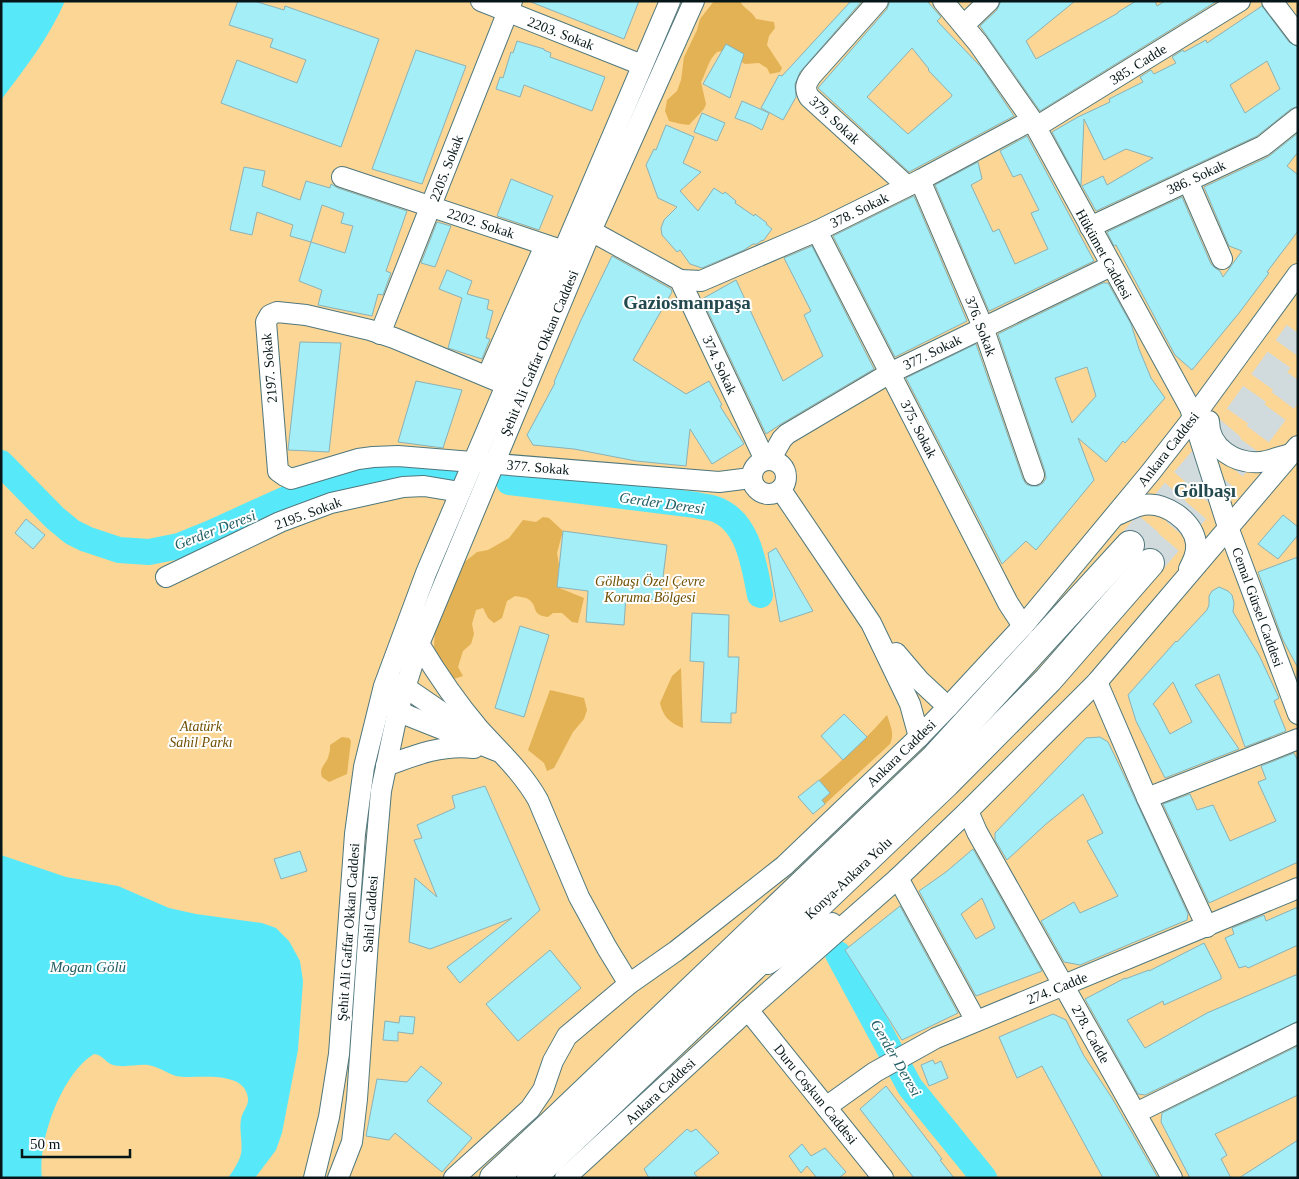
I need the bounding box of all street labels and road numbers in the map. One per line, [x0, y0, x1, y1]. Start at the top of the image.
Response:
street label: 2203. Sokak [525, 14, 596, 53]
street label: 385. Cadde [1107, 41, 1169, 88]
street label: 379. Sokak [807, 93, 863, 147]
street label: 2205. Sokak [427, 133, 466, 204]
street label: 386. Sokak [1164, 157, 1228, 198]
street label: 378. Sokak [828, 190, 891, 231]
street label: 2202. Sokak [445, 206, 516, 241]
street label: Hükümet Caddesi [1073, 207, 1135, 302]
street label: Şehit Ali Gaffar Okkan Caddesi [498, 268, 581, 438]
street label: 376. Sokak [962, 294, 999, 358]
street label: 2197. Sokak [259, 332, 280, 403]
street label: 377. Sokak [901, 332, 964, 373]
street label: 374. Sokak [699, 333, 740, 397]
street label: 375. Sokak [898, 398, 940, 461]
street label: Ankara Caddesi [1135, 409, 1202, 489]
street label: 377. Sokak [506, 457, 570, 478]
street label: 2195. Sokak [273, 494, 344, 532]
street label: Cemal Gürsel Caddesi [1229, 545, 1286, 669]
street label: Ankara Caddesi [864, 717, 939, 790]
street label: Konya-Ankara Yolu [802, 834, 895, 922]
street label: Şehit Ali Gaffar Okkan Caddesi [335, 842, 362, 1022]
street label: Sahil Caddesi [360, 875, 381, 953]
street label: 274. Cadde [1025, 970, 1090, 1007]
street label: 278. Cadde [1069, 1003, 1113, 1066]
street label: Duru Coşkun Caddesi [771, 1042, 860, 1147]
street label: Ankara Caddesi [622, 1055, 698, 1127]

